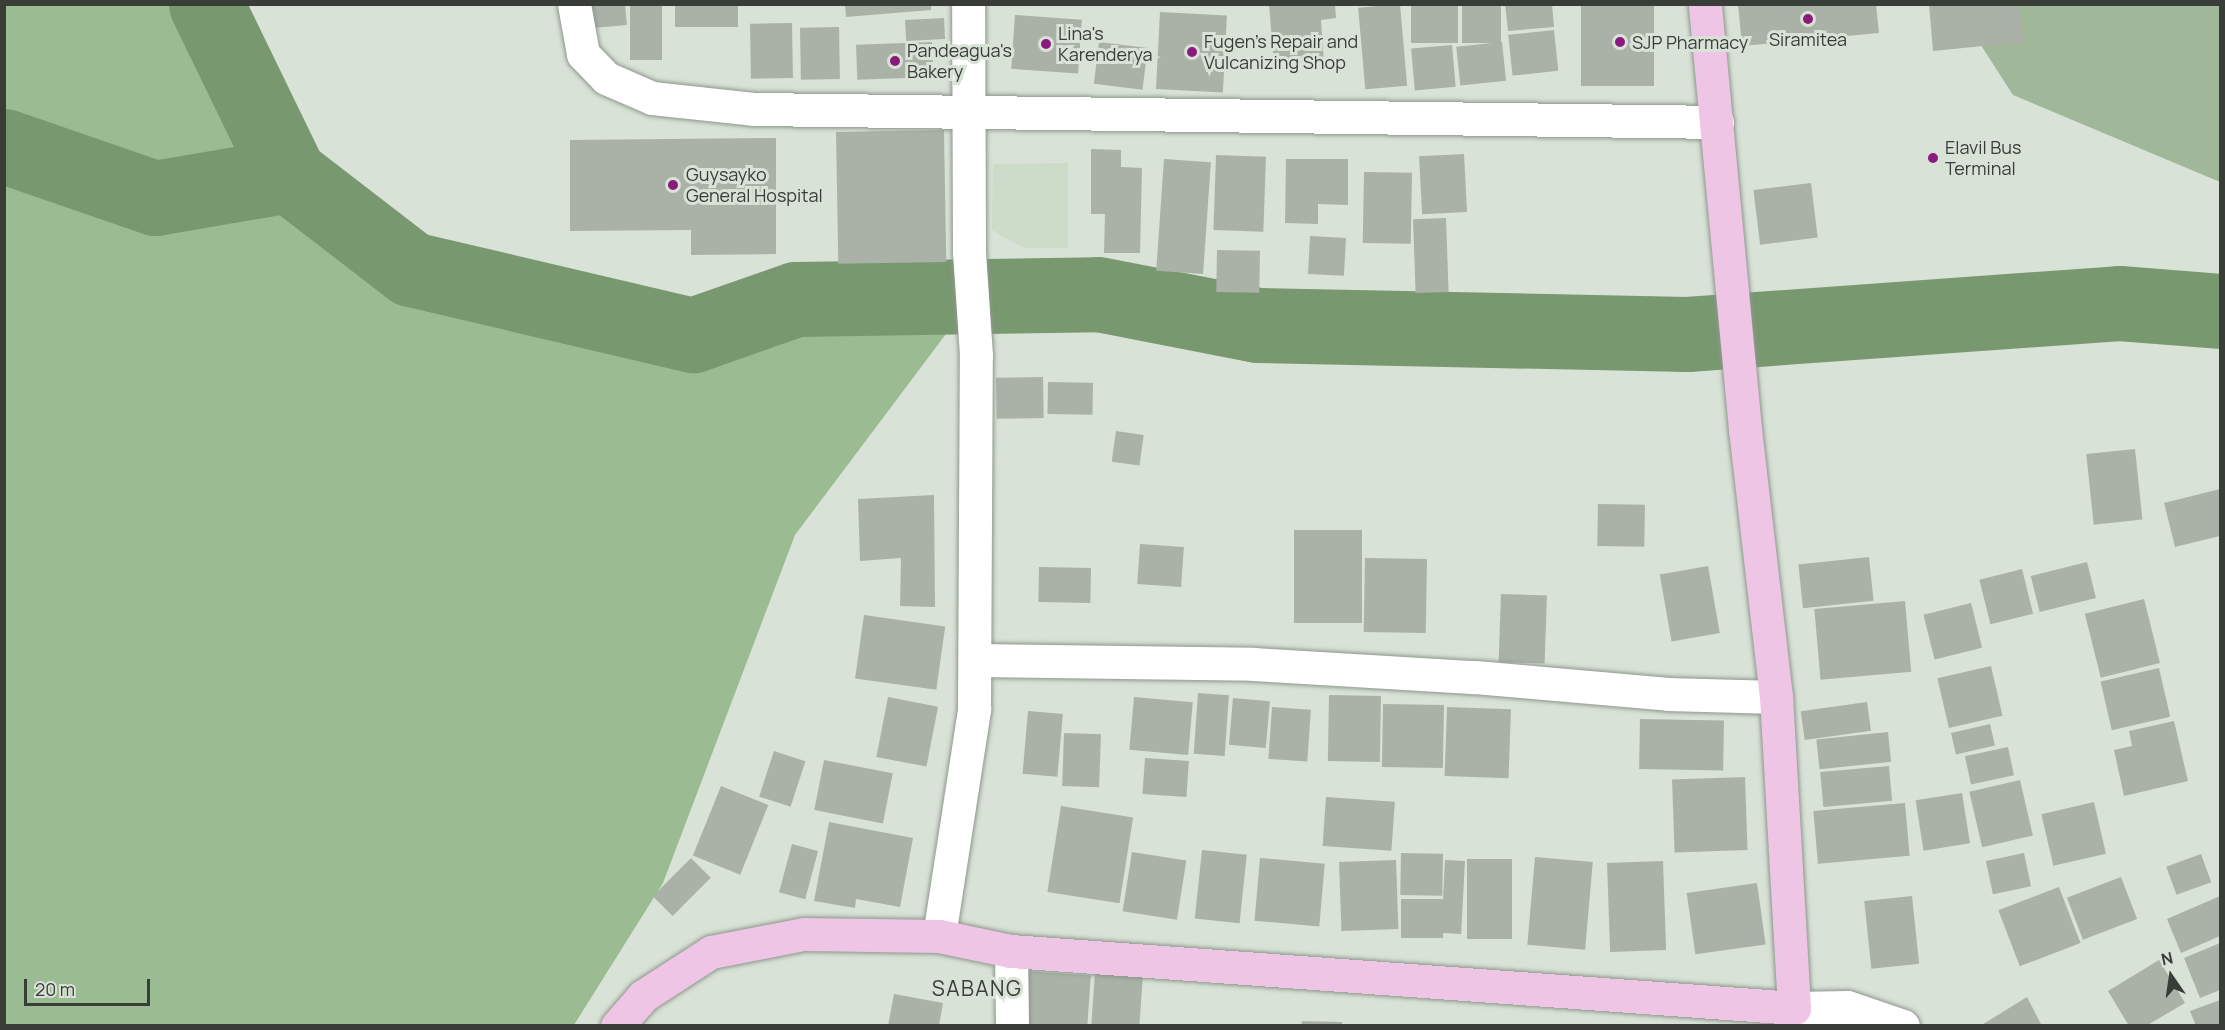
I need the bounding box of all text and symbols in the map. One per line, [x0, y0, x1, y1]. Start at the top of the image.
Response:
marker: Siramitea [1801, 12, 1815, 26]
place label: Lina's Karenderya [1058, 23, 1153, 66]
place label: Siramitea [1769, 28, 1847, 50]
place label: Fugen's Repair and Vulcanizing Shop [1204, 31, 1358, 74]
place label: SJP Pharmacy [1632, 31, 1748, 53]
marker: SJP Pharmacy [1613, 35, 1627, 49]
marker: Lina's Karenderya [1039, 37, 1053, 51]
place label: Pandeagua's Bakery [907, 40, 1012, 82]
marker: Fugen's Repair and Vulcanizing Shop [1185, 45, 1199, 59]
marker: Pandeagua's Bakery [888, 54, 902, 68]
place label: Elavil Bus Terminal [1945, 137, 2021, 180]
marker: Elavil Bus Terminal [1926, 151, 1940, 165]
place label: Guysayko General Hospital [686, 164, 823, 207]
marker: Guysayko General Hospital [664, 176, 682, 194]
north arrow [2141, 946, 2201, 1006]
text: N [2159, 946, 2175, 970]
scale bar [27, 967, 153, 1005]
district label: SABANG [932, 975, 1022, 1001]
text: 20 m [35, 977, 75, 1001]

